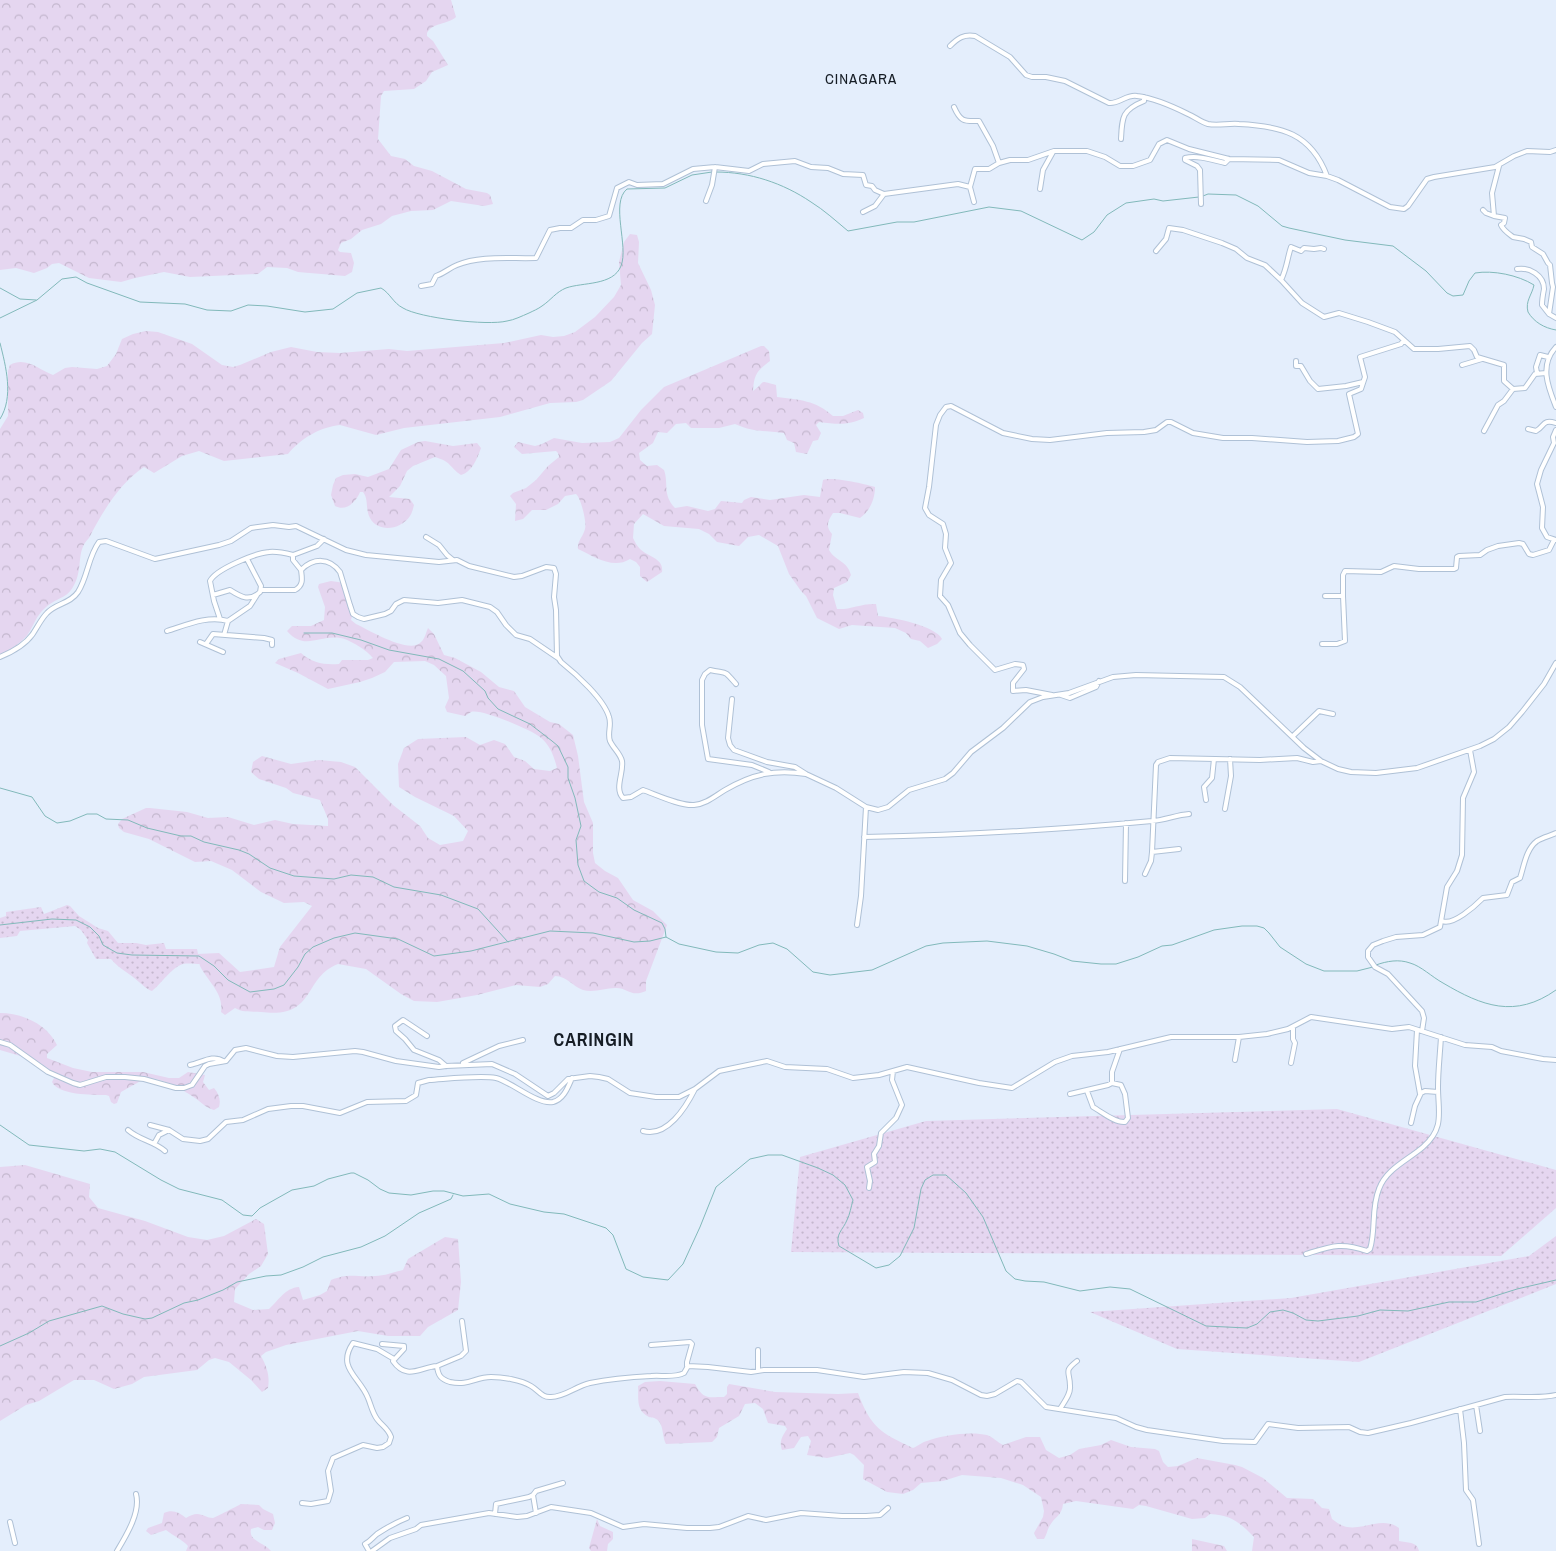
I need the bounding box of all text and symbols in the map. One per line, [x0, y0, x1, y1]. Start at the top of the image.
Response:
district label: CINAGARA [825, 68, 897, 89]
district label: CARINGIN [554, 1027, 634, 1052]

